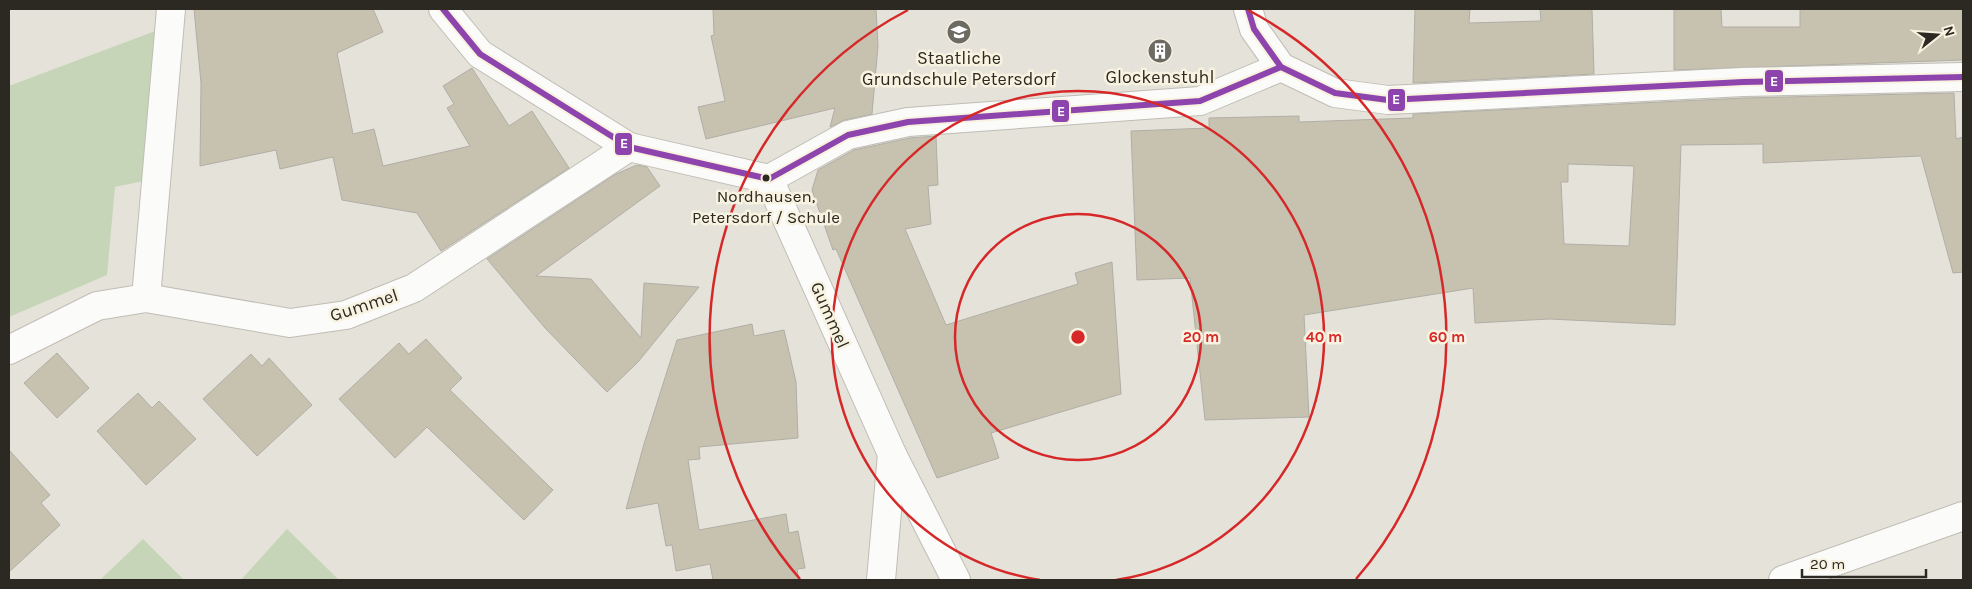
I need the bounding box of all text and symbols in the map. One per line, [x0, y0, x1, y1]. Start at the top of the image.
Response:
north arrow [1912, 10, 1962, 60]
school or university icon: Staatliche Grundschule Petersdorf [946, 19, 972, 45]
text: N [1939, 24, 1959, 39]
building icon: Glockenstuhl [1147, 38, 1173, 64]
place label: Staatliche Grundschule Petersdorf [862, 47, 1057, 90]
place label: Glockenstuhl [1105, 66, 1215, 88]
line badge: E [1764, 69, 1784, 93]
text: E [1770, 73, 1778, 90]
line badge: E [1387, 88, 1406, 112]
text: E [1392, 91, 1400, 108]
line badge: E [1051, 99, 1070, 123]
text: E [1057, 103, 1065, 120]
line badge: E [614, 132, 633, 156]
text: E [620, 135, 628, 152]
marker: Nordhausen, Petersdorf / Schule [761, 173, 771, 183]
place label: Nordhausen, Petersdorf / Schule [692, 186, 840, 227]
street label: Gummel [806, 278, 854, 352]
street label: Gummel [327, 284, 401, 326]
centre of rings [1069, 328, 1087, 346]
text: 20 m [1183, 328, 1219, 346]
text: 40 m [1306, 328, 1342, 346]
text: 60 m [1429, 328, 1465, 346]
scale bar [1802, 546, 1926, 578]
text: 20 m [1810, 555, 1845, 573]

